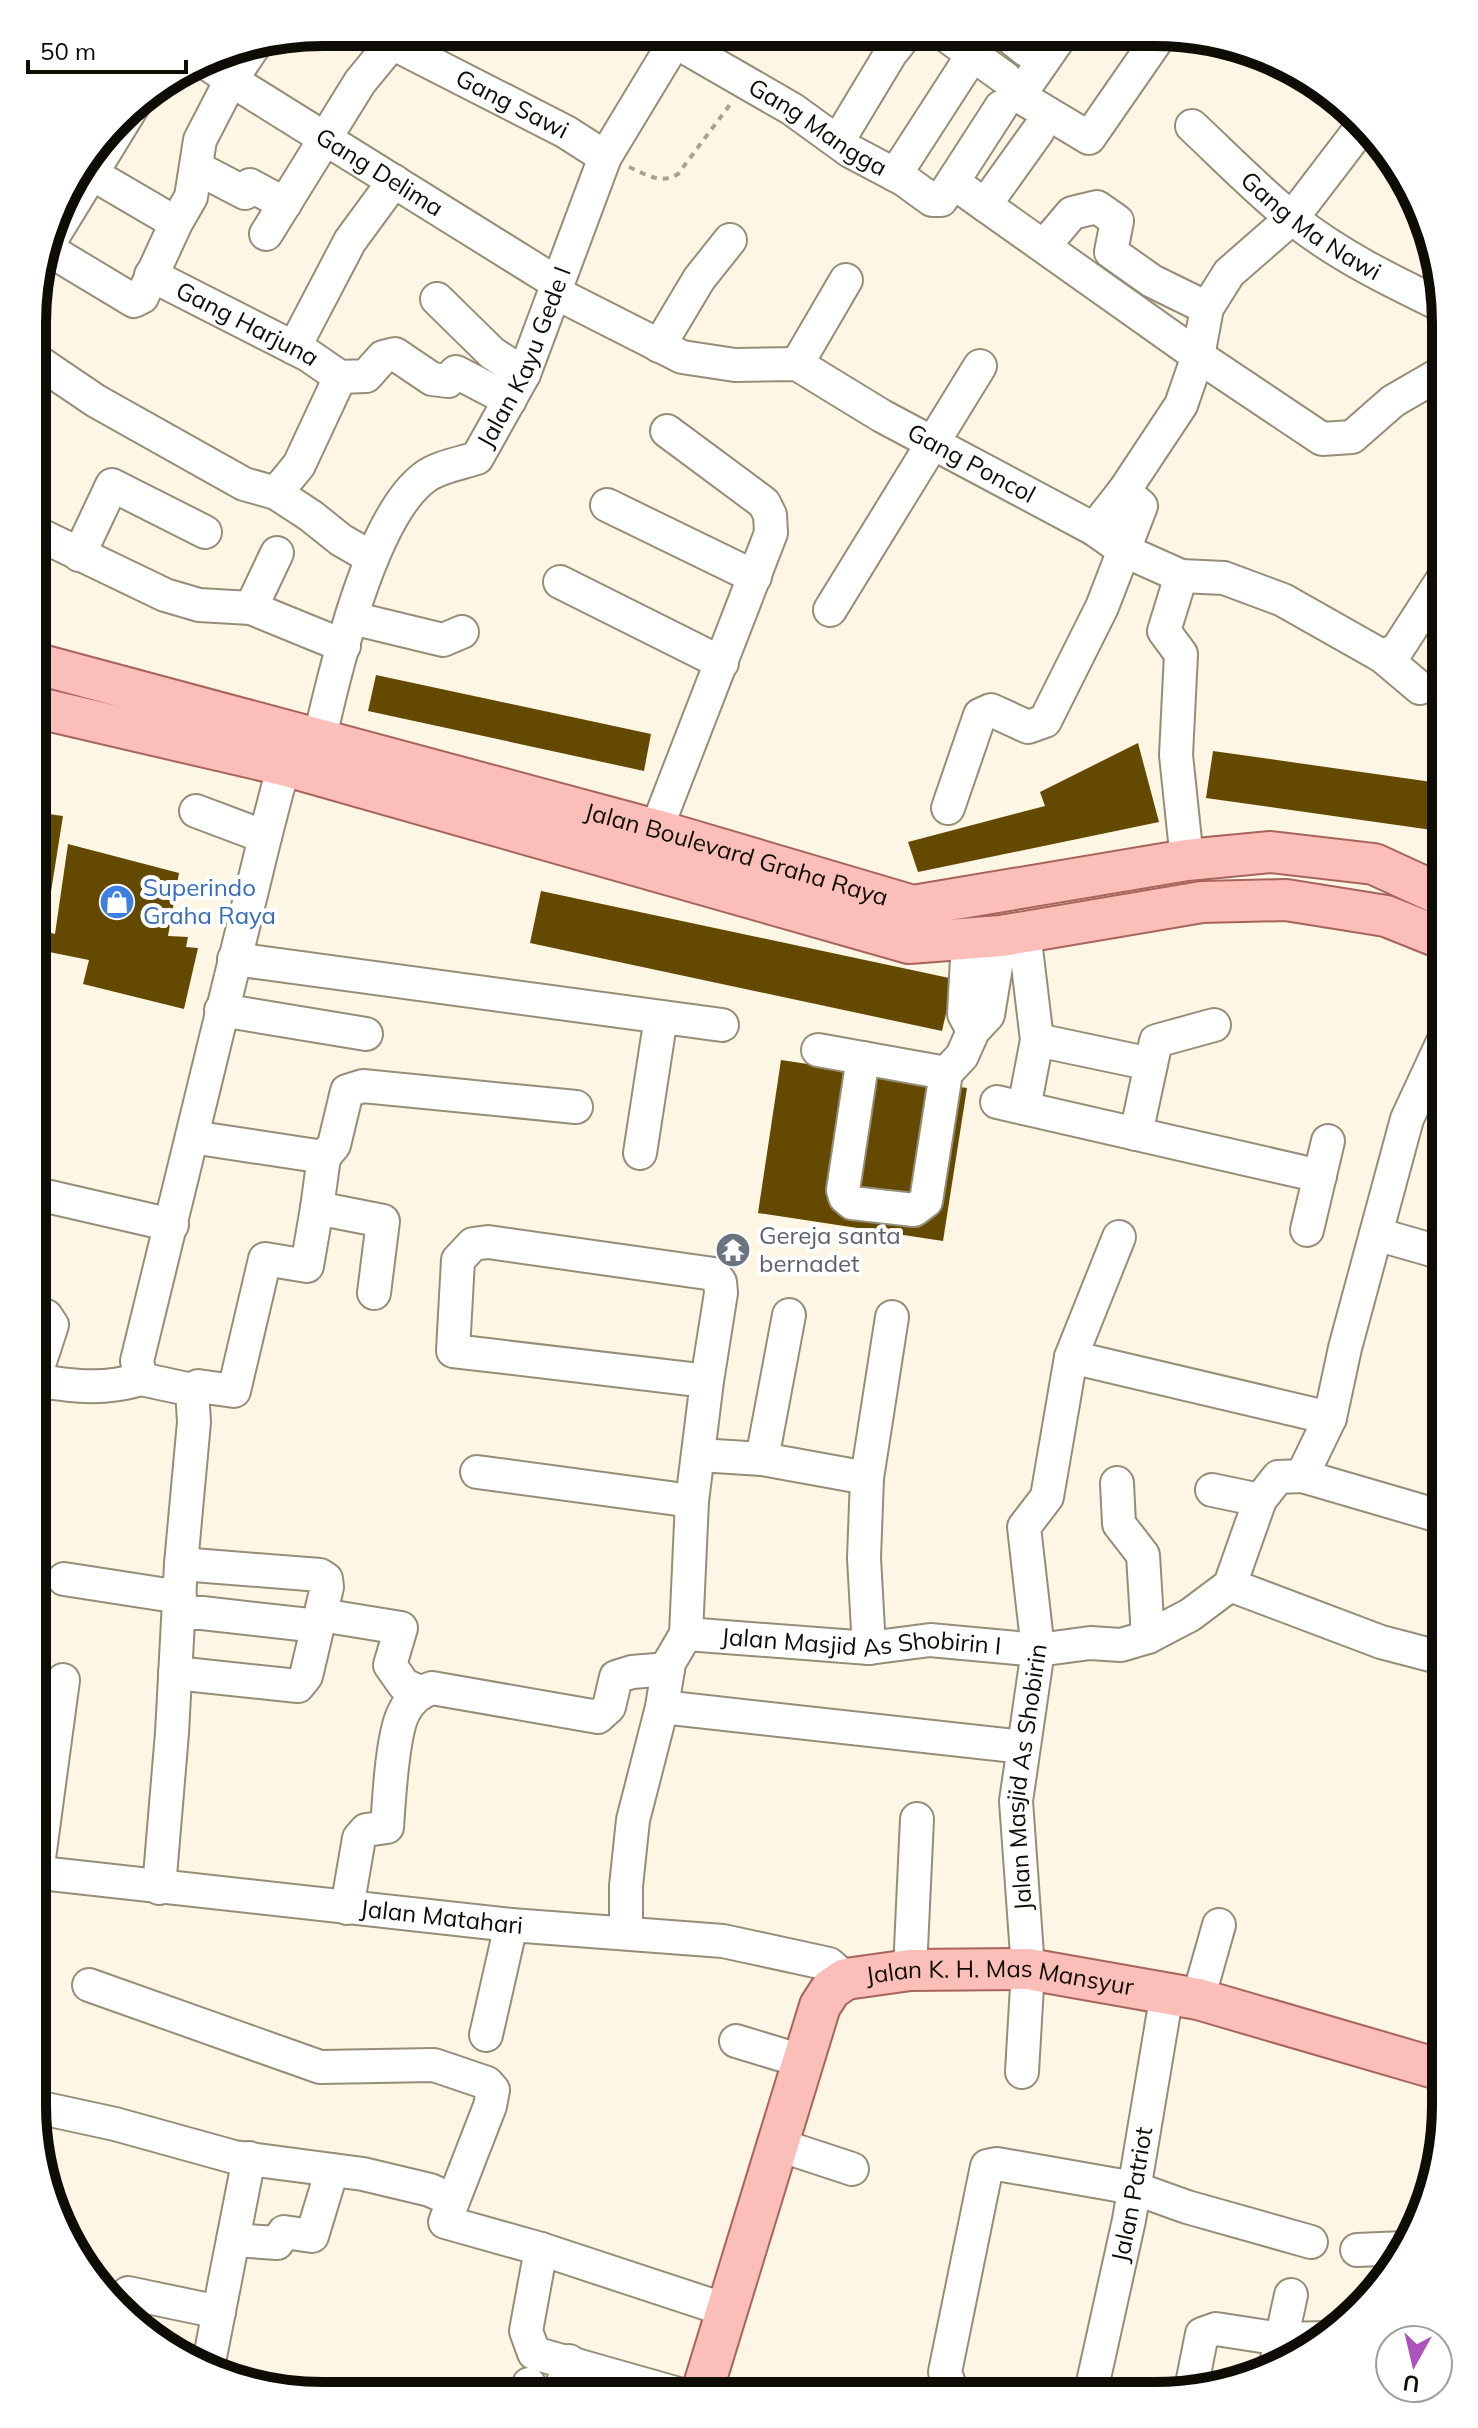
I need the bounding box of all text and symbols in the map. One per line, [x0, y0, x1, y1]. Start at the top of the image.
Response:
scale bar [28, 24, 186, 74]
text: 50 m [40, 36, 96, 66]
street label: Gang Sawi [451, 62, 574, 145]
street label: Gang Mangga [743, 71, 893, 182]
street label: Gang Delima [311, 121, 449, 223]
street label: Gang Ma Nawi [1235, 165, 1386, 286]
street label: Jalan Kayu Gede I [470, 262, 577, 453]
street label: Gang Harjuna [171, 274, 325, 372]
street label: Gang Poncol [903, 416, 1041, 509]
street label: Jalan Boulevard Graha Raya [582, 796, 892, 912]
place label: Superindo Graha Raya [143, 872, 276, 930]
shop icon: Superindo Graha Raya [98, 883, 136, 921]
place label: Gereja santa bernadet [759, 1220, 901, 1278]
temple icon: Gereja santa bernadet [714, 1231, 752, 1269]
street label: Jalan Masjid As Shobirin I [720, 1621, 1003, 1663]
street label: Jalan Masjid As Shobirin [1000, 1642, 1053, 1912]
street label: Jalan Matahari [359, 1892, 524, 1940]
street label: Jalan K. H. Mas Mansyur [864, 1953, 1136, 2001]
street label: Jalan Patriot [1104, 2124, 1158, 2265]
north arrow [1374, 2324, 1454, 2404]
text: U [1401, 2369, 1421, 2399]

